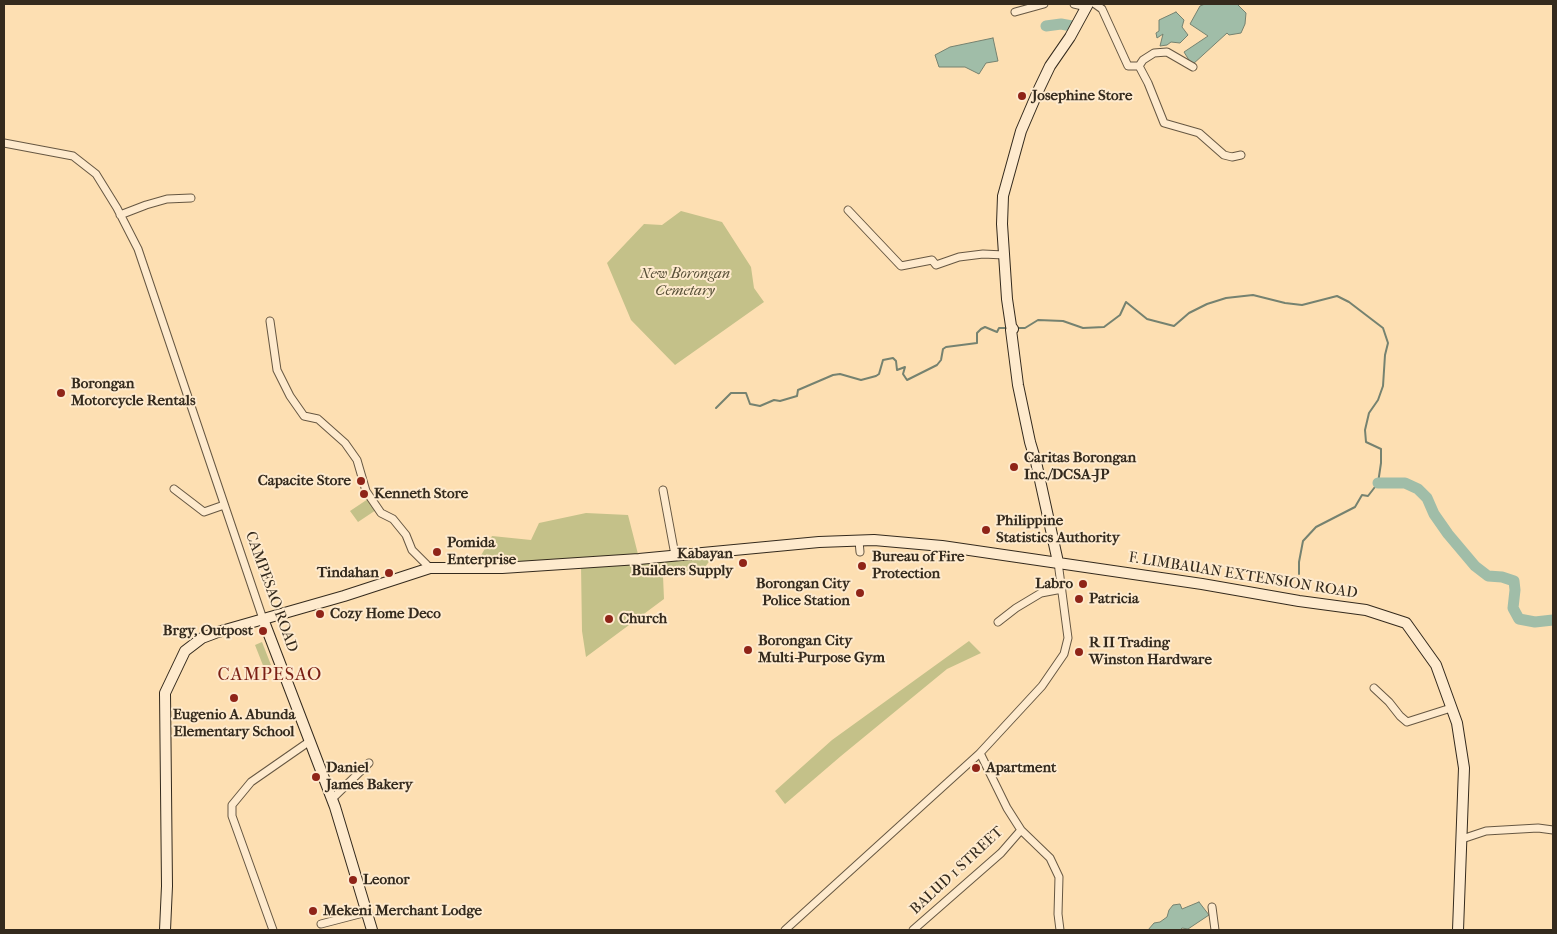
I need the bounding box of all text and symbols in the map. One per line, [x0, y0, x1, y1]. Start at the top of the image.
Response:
place label: Josephine Store [1032, 87, 1132, 105]
marker: Josephine Store [1016, 90, 1028, 102]
park label: New Borongan Cemetary [640, 265, 730, 300]
place label: Borongan Motorcycle Rentals [71, 375, 195, 410]
marker: Borongan Motorcycle Rentals [55, 387, 67, 399]
place label: Caritas Borongan Inc./DCSA-JP [1024, 449, 1136, 484]
marker: Caritas Borongan Inc./DCSA-JP [1008, 461, 1020, 473]
place label: Capacite Store [258, 472, 351, 490]
marker: Capacite Store [355, 475, 367, 487]
place label: Kenneth Store [374, 485, 468, 503]
marker: Kenneth Store [358, 488, 370, 500]
place label: Philippine Statistics Authority [996, 512, 1120, 547]
marker: Philippine Statistics Authority [980, 524, 992, 536]
street label: CAMPESAO ROAD [241, 529, 301, 655]
place label: Pomida Enterprise [447, 534, 516, 569]
place label: Kabayan Builders Supply [631, 545, 733, 580]
marker: Pomida Enterprise [431, 546, 443, 558]
place label: Bureau of Fire Protection [872, 548, 964, 583]
street label: F. LIMBAUAN EXTENSION ROAD [1127, 549, 1359, 603]
marker: Kabayan Builders Supply [737, 557, 749, 569]
marker: Bureau of Fire Protection [856, 560, 868, 572]
place label: Tindahan [317, 564, 379, 582]
marker: Tindahan [383, 567, 395, 579]
place label: Borongan City Police Station [756, 575, 850, 610]
place label: Labro [1035, 575, 1073, 593]
marker: Labro [1077, 578, 1089, 590]
marker: Borongan City Police Station [854, 587, 866, 599]
place label: Patricia [1089, 590, 1139, 608]
marker: Patricia [1073, 593, 1085, 605]
place label: Cozy Home Deco [330, 605, 441, 623]
marker: Cozy Home Deco [314, 608, 326, 620]
place label: Church [619, 610, 667, 628]
marker: Church [603, 613, 615, 625]
place label: Brgy, Outpost [163, 622, 253, 640]
marker: Brgy, Outpost [257, 625, 269, 637]
place label: Borongan City Multi-Purpose Gym [758, 632, 885, 667]
place label: R II Trading Winston Hardware [1089, 634, 1212, 669]
marker: Borongan City Multi-Purpose Gym [742, 644, 754, 656]
marker: R II Trading Winston Hardware [1073, 646, 1085, 658]
district label: CAMPESAO [217, 665, 323, 687]
marker: Eugenio A. Abunda Elementary School [228, 692, 240, 704]
place label: Eugenio A. Abunda Elementary School [173, 706, 295, 741]
place label: Daniel James Bakery [326, 759, 413, 794]
place label: Apartment [986, 759, 1056, 777]
marker: Apartment [970, 762, 982, 774]
marker: Daniel James Bakery [310, 771, 322, 783]
street label: BALUD 1 STREET [907, 823, 1007, 919]
place label: Leonor [363, 871, 410, 889]
marker: Leonor [347, 874, 359, 886]
place label: Mekeni Merchant Lodge [323, 902, 482, 920]
marker: Mekeni Merchant Lodge [307, 905, 319, 917]

